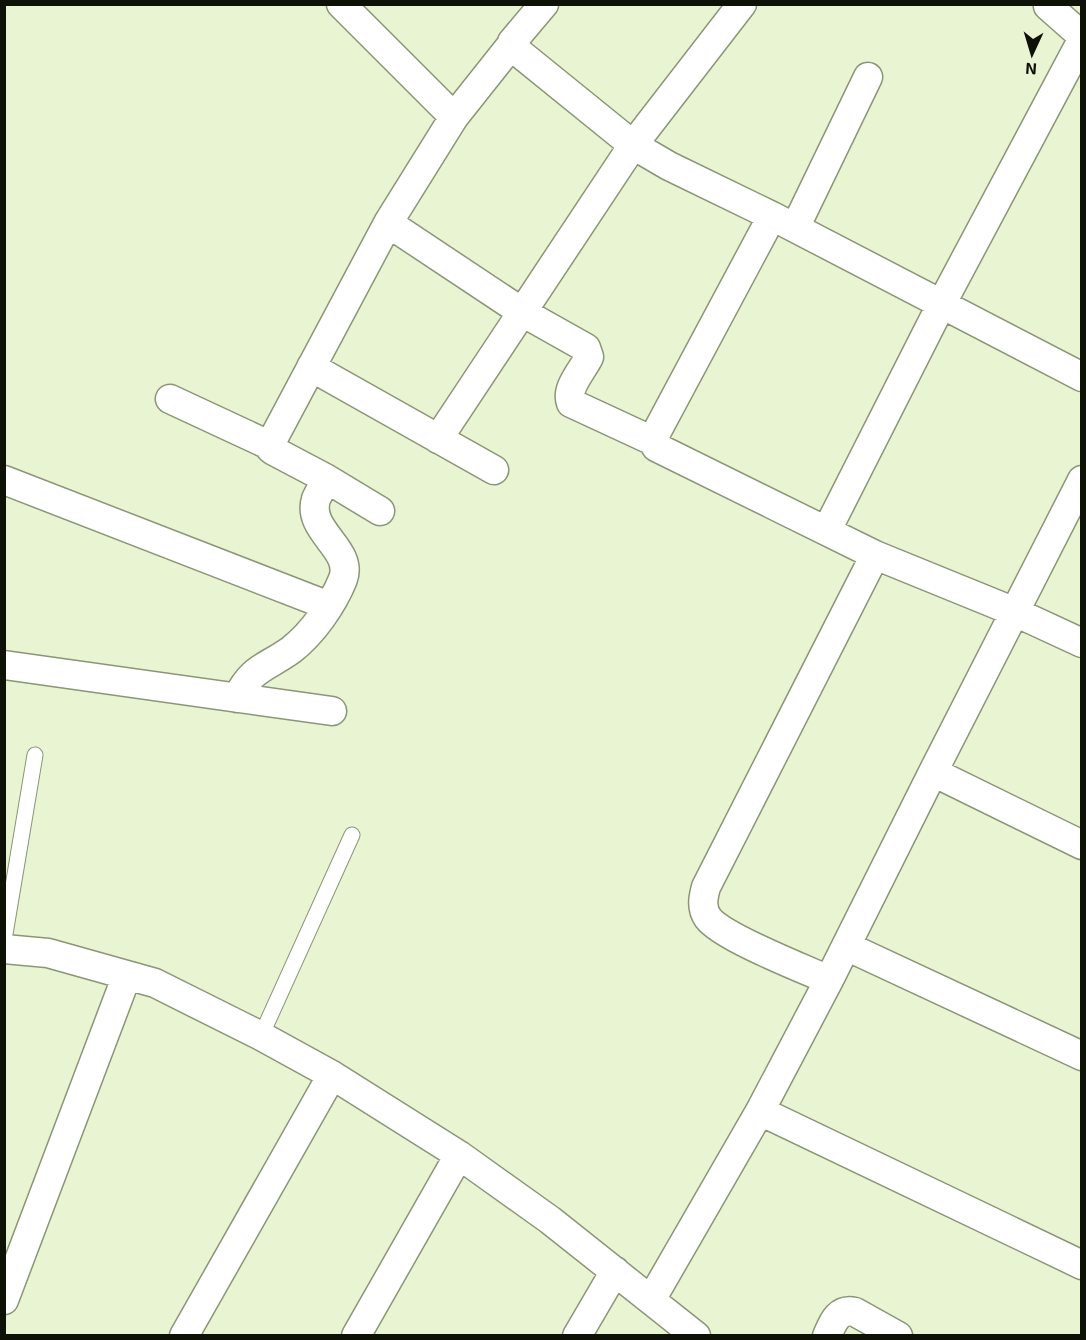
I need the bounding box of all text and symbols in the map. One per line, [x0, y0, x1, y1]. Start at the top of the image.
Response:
north arrow [1002, 24, 1062, 84]
text: N [1024, 60, 1037, 79]

